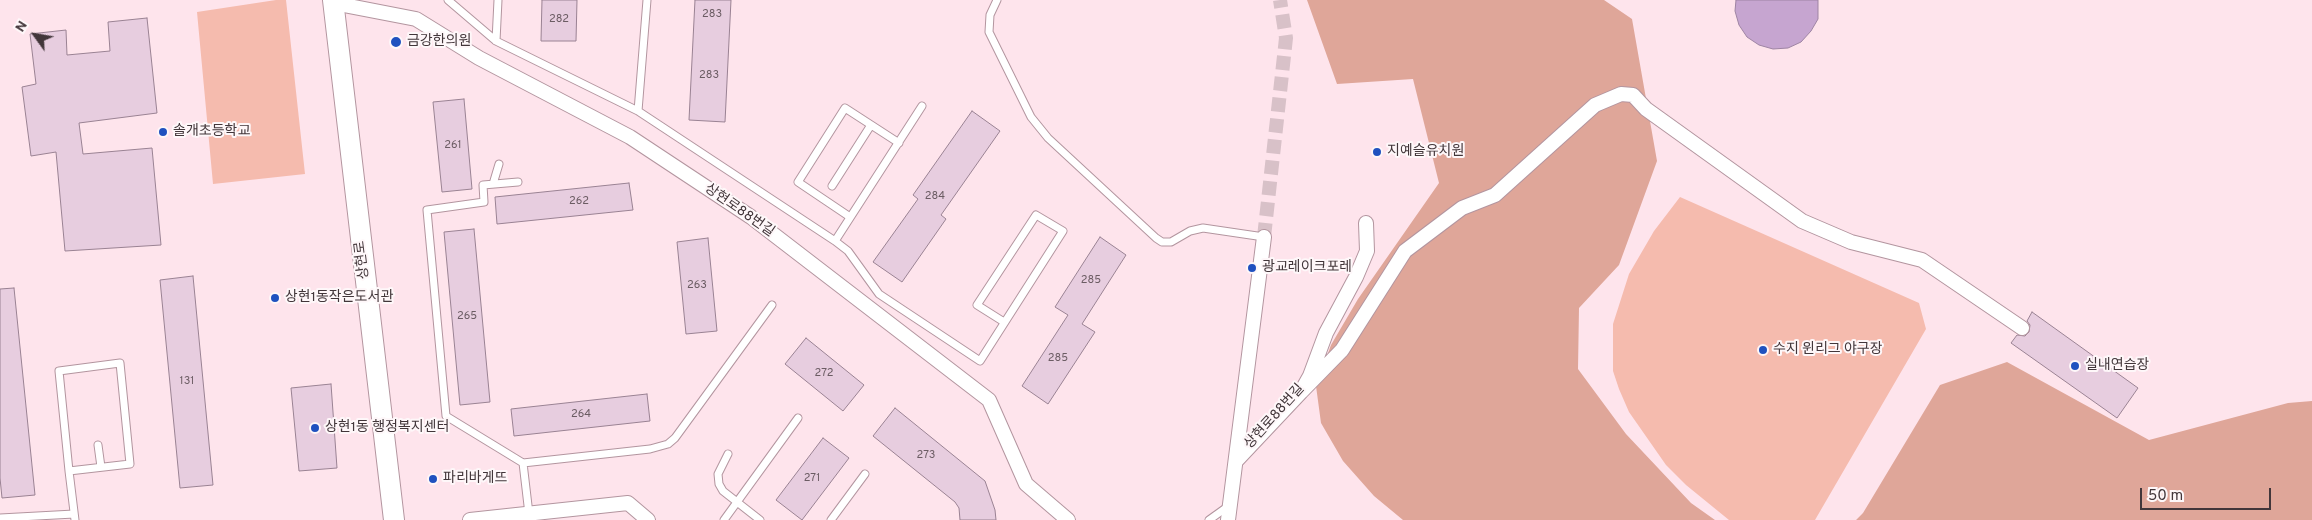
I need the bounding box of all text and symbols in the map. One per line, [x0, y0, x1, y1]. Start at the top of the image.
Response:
house number: 283 [702, 8, 722, 22]
north arrow [10, 10, 60, 60]
house number: 282 [549, 13, 569, 27]
text: N [12, 18, 32, 36]
place label: 금강한의원 [407, 34, 471, 50]
marker: 금강한의원 [389, 35, 403, 49]
house number: 283 [699, 69, 719, 83]
place label: 솔개초등학교 [173, 124, 250, 140]
marker: 솔개초등학교 [157, 126, 169, 138]
house number: 261 [444, 139, 462, 153]
place label: 지예슬유치원 [1387, 144, 1464, 160]
marker: 지예슬유치원 [1371, 146, 1383, 158]
street label: 상현로88번길 [701, 181, 777, 241]
house number: 284 [925, 190, 945, 204]
house number: 262 [569, 195, 589, 209]
street label: 상현로 [352, 240, 374, 280]
place label: 광교레이크포레 [1262, 260, 1352, 276]
marker: 광교레이크포레 [1246, 262, 1258, 274]
house number: 285 [1081, 274, 1101, 288]
house number: 263 [687, 279, 707, 293]
place label: 상현1동작은도서관 [285, 290, 393, 306]
marker: 상현1동작은도서관 [269, 292, 281, 304]
house number: 265 [457, 310, 477, 324]
place label: 수지 윈리그 야구장 [1773, 342, 1883, 358]
marker: 수지 윈리그 야구장 [1757, 344, 1769, 356]
house number: 285 [1048, 352, 1068, 366]
place label: 실내연습장 [2085, 358, 2149, 374]
marker: 실내연습장 [2069, 360, 2081, 372]
house number: 272 [815, 367, 833, 381]
house number: 131 [180, 375, 194, 389]
street label: 상현로88번길 [1241, 381, 1309, 453]
house number: 264 [571, 408, 591, 422]
place label: 상현1동 행정복지센터 [325, 420, 449, 436]
marker: 상현1동 행정복지센터 [309, 422, 321, 434]
house number: 273 [917, 449, 935, 463]
place label: 파리바게뜨 [443, 471, 507, 487]
house number: 271 [804, 472, 820, 486]
marker: 파리바게뜨 [427, 473, 439, 485]
scale bar [2142, 478, 2273, 510]
text: 50 m [2148, 487, 2183, 506]

